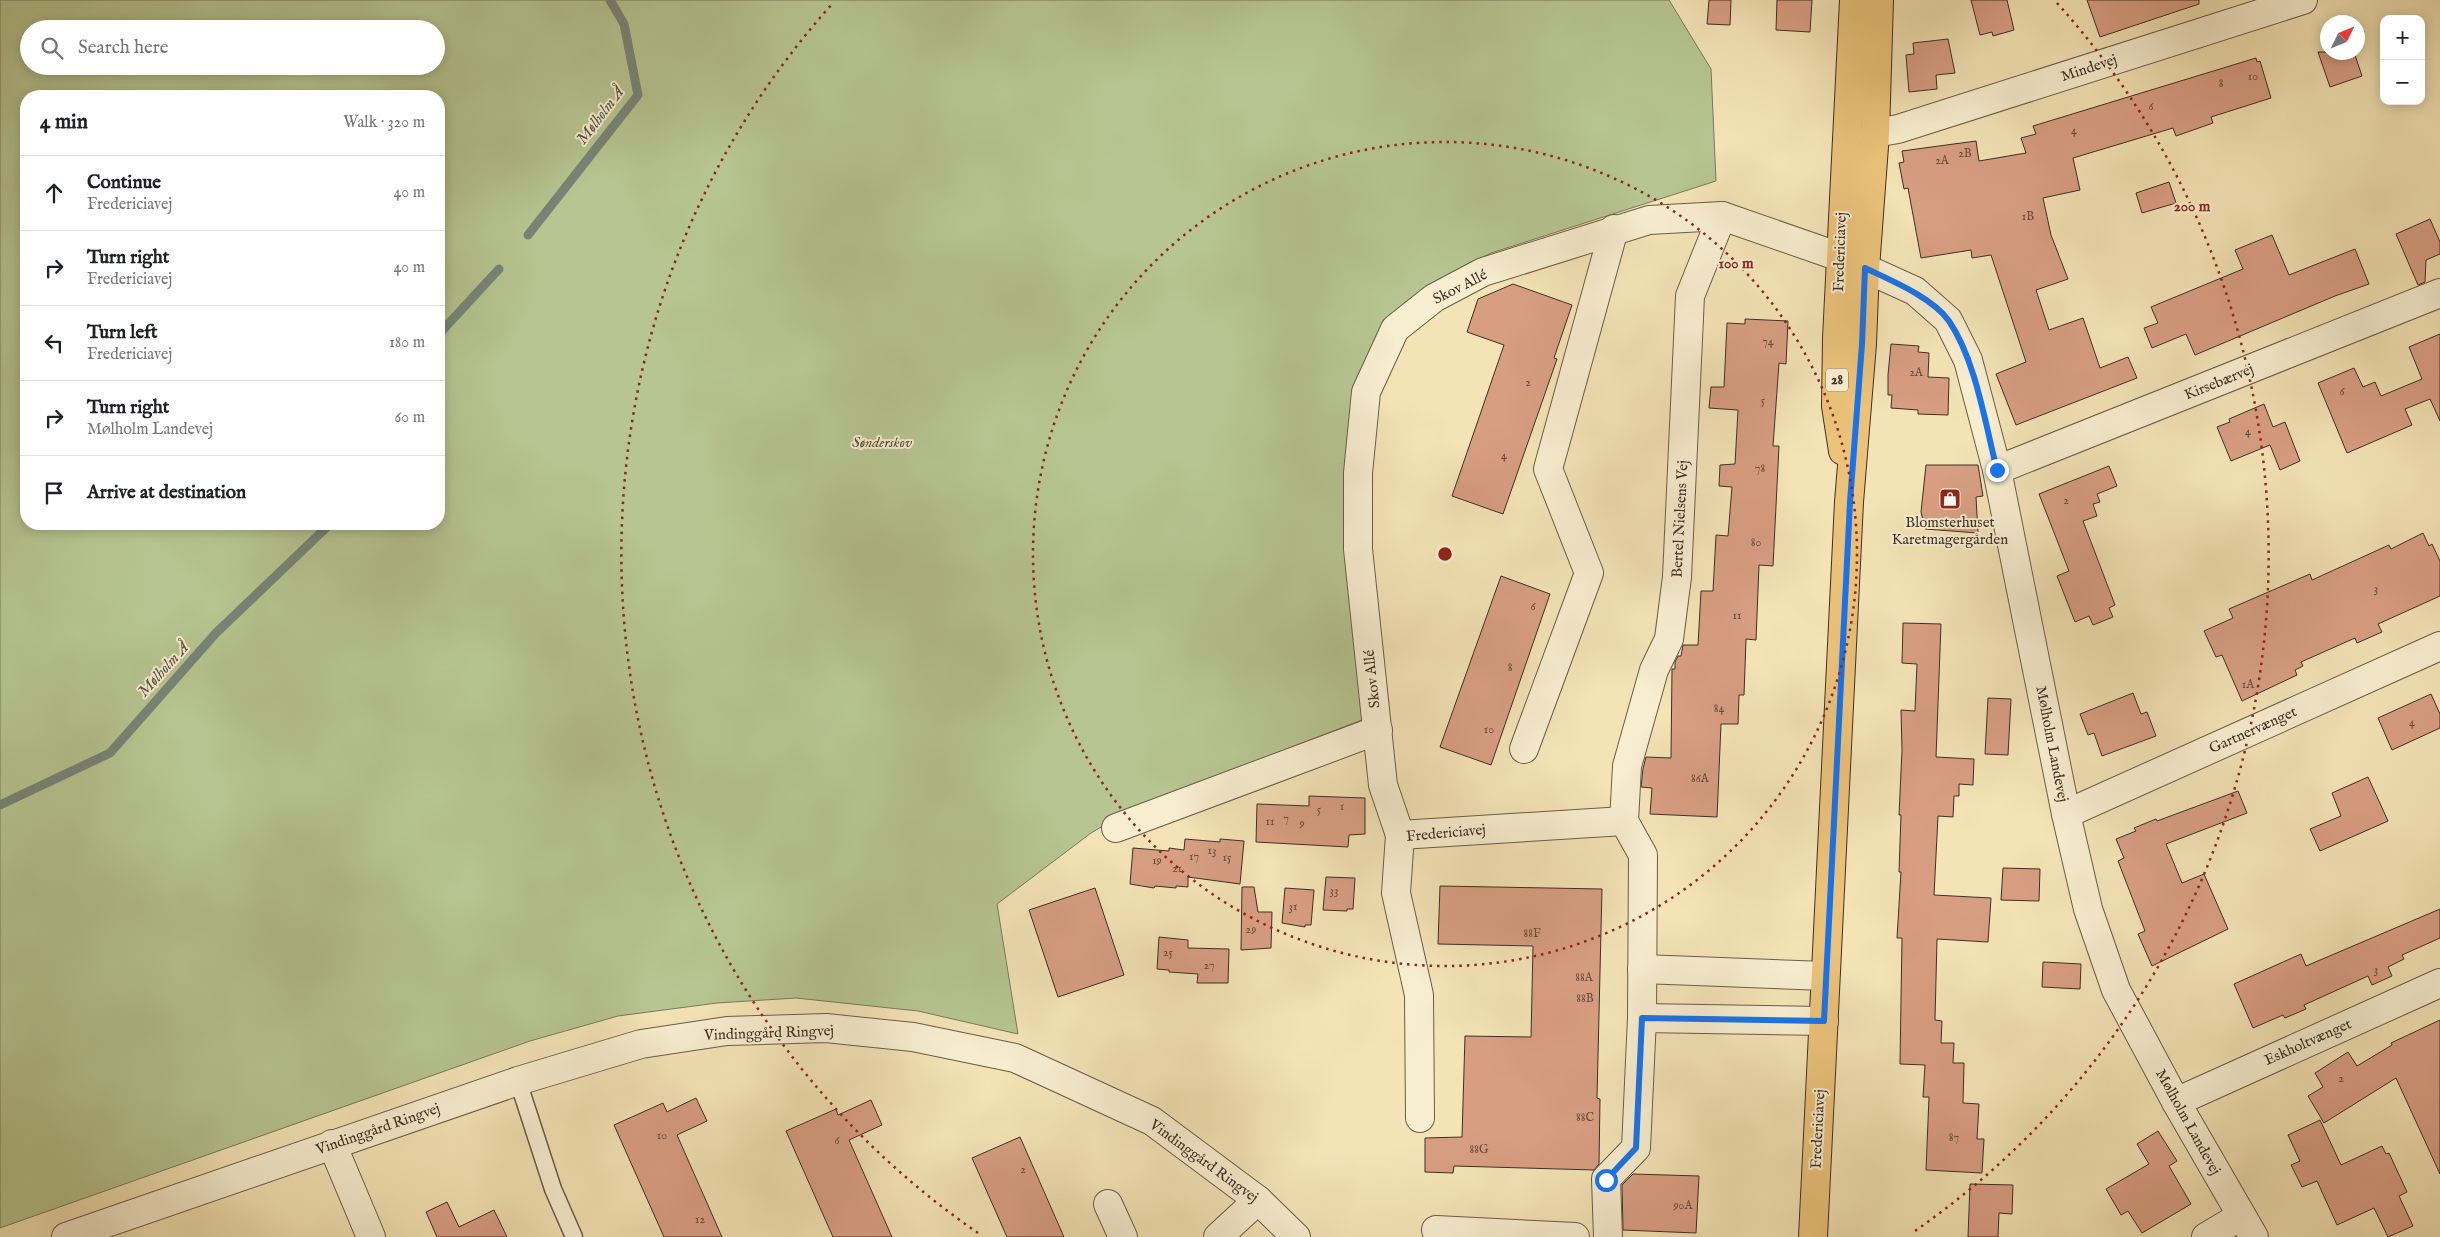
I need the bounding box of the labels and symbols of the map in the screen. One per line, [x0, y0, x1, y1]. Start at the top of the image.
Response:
north arrow [2320, 15, 2365, 60]
street label: Mindevej [2058, 50, 2120, 86]
house number: 10 [2248, 69, 2258, 84]
house number: 8 [2219, 76, 2224, 91]
water label: Mølholm Å [572, 81, 630, 149]
house number: 6 [2148, 99, 2154, 114]
house number: 4 [2071, 123, 2077, 138]
house number: 2B [1958, 146, 1972, 161]
house number: 2A [1935, 153, 1950, 168]
text: 200 m [2174, 197, 2211, 216]
house number: 1B [2022, 209, 2034, 224]
street label: Fredericiavej [1829, 212, 1851, 292]
text: 100 m [1718, 254, 1754, 273]
street label: Skov Allé [1430, 265, 1491, 309]
house number: 74 [1762, 334, 1774, 349]
street label: Kirsebærvej [2182, 360, 2256, 404]
house number: 2A [1909, 365, 1924, 380]
road number: 28 [1826, 368, 1848, 392]
house number: 2 [1525, 375, 1531, 390]
house number: 6 [2339, 384, 2345, 399]
house number: 5 [1761, 393, 1766, 408]
house number: 4 [2245, 424, 2251, 439]
park label: Sønderskov [852, 433, 912, 452]
house number: 4 [1501, 448, 1507, 463]
route end [1986, 459, 2009, 482]
street label: Bertel Nielsens Vej [1667, 460, 1693, 578]
house number: 78 [1755, 461, 1765, 476]
shop icon: Blomsterhuset Karetmagergården [1938, 487, 1962, 511]
house number: 2 [2063, 493, 2069, 508]
place label: Blomsterhuset Karetmagergården [1892, 513, 2008, 549]
house number: 80 [1751, 535, 1761, 550]
centre of rings [1436, 545, 1454, 563]
house number: 3 [2374, 581, 2378, 596]
house number: 6 [1530, 599, 1536, 614]
house number: 11 [1733, 608, 1741, 623]
water label: Mølholm Å [133, 636, 195, 702]
street label: Skov Allé [1359, 649, 1385, 709]
house number: 8 [1508, 660, 1513, 675]
house number: 1A [2242, 677, 2255, 692]
street label: Mølholm Landevej [2031, 684, 2073, 804]
house number: 84 [1714, 701, 1724, 716]
street label: Gartnervænget [2206, 702, 2300, 758]
house number: 4 [2409, 715, 2415, 730]
house number: 10 [1484, 722, 1494, 737]
house number: 86A [1691, 771, 1710, 786]
house number: 1 [1340, 799, 1344, 814]
house number: 5 [1317, 802, 1322, 817]
house number: 7 [1283, 811, 1289, 826]
house number: 11 [1266, 814, 1274, 829]
house number: 9 [1298, 816, 1305, 831]
street label: Fredericiavej [1405, 820, 1487, 846]
house number: 13 [1208, 843, 1216, 858]
house number: 17 [1189, 849, 1199, 864]
house number: 15 [1223, 850, 1232, 865]
house number: 19 [1152, 853, 1162, 868]
house number: 21 [1172, 861, 1182, 876]
house number: 33 [1330, 883, 1338, 898]
house number: 31 [1289, 899, 1297, 914]
house number: 29 [1246, 922, 1256, 937]
house number: 88F [1523, 926, 1541, 941]
house number: 25 [1163, 945, 1174, 960]
house number: 27 [1203, 958, 1215, 973]
house number: 3 [2374, 962, 2378, 977]
house number: 88A [1575, 970, 1594, 985]
house number: 88B [1576, 991, 1594, 1006]
street label: Eskholtvænget [2261, 1014, 2355, 1070]
street label: Vindinggård Ringvej [703, 1021, 834, 1045]
street label: Mølholm Landevej [2151, 1066, 2225, 1178]
house number: 2 [2338, 1071, 2344, 1086]
street label: Fredericiavej [1806, 1089, 1830, 1169]
street label: Vindinggård Ringvej [312, 1099, 443, 1159]
house number: 88C [1576, 1110, 1594, 1125]
street label: Vindinggård Ringvej [1145, 1114, 1262, 1207]
house number: 10 [657, 1128, 667, 1143]
house number: 87 [1949, 1130, 1959, 1145]
house number: 6 [834, 1133, 840, 1148]
house number: 88G [1470, 1142, 1489, 1157]
house number: 2 [1020, 1162, 1026, 1177]
route start [1595, 1169, 1618, 1192]
house number: 90A [1672, 1198, 1694, 1213]
house number: 12 [695, 1212, 705, 1227]

